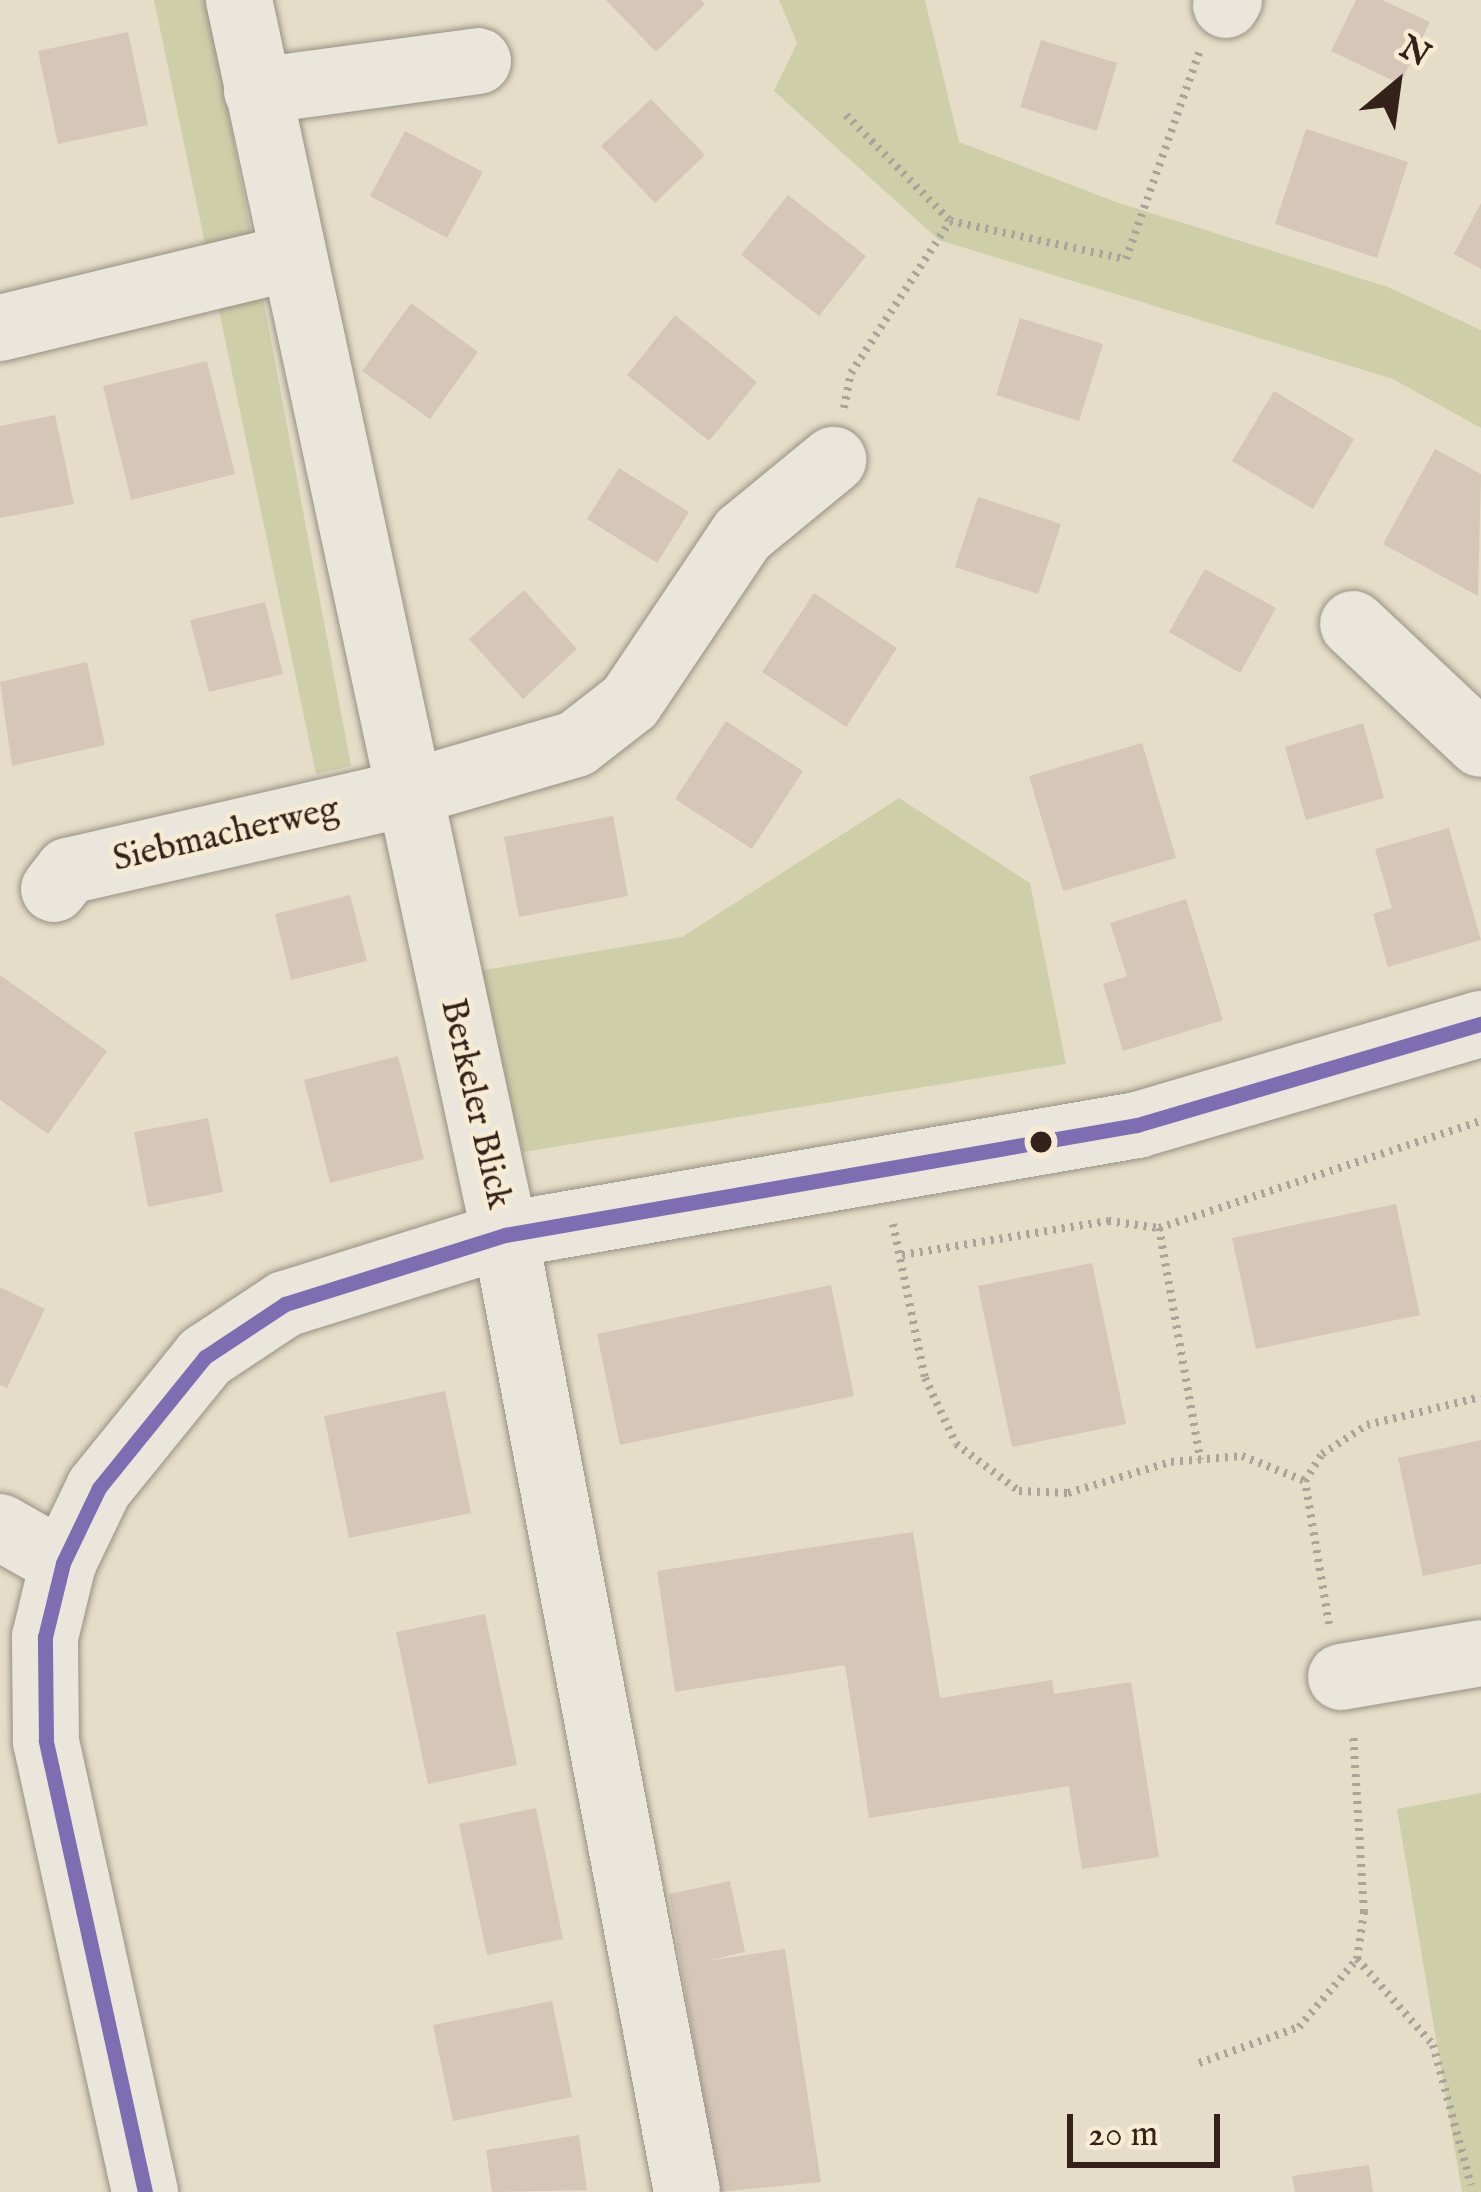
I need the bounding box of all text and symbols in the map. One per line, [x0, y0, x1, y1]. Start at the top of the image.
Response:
north arrow [1337, 24, 1457, 144]
text: N [1392, 27, 1437, 78]
street label: Siebmacherweg [109, 788, 343, 882]
street label: Berkeler Blick [430, 995, 520, 1213]
unlabelled marker [1030, 1131, 1052, 1153]
scale bar [1073, 2090, 1226, 2164]
text: 20 m [1088, 2112, 1158, 2158]

